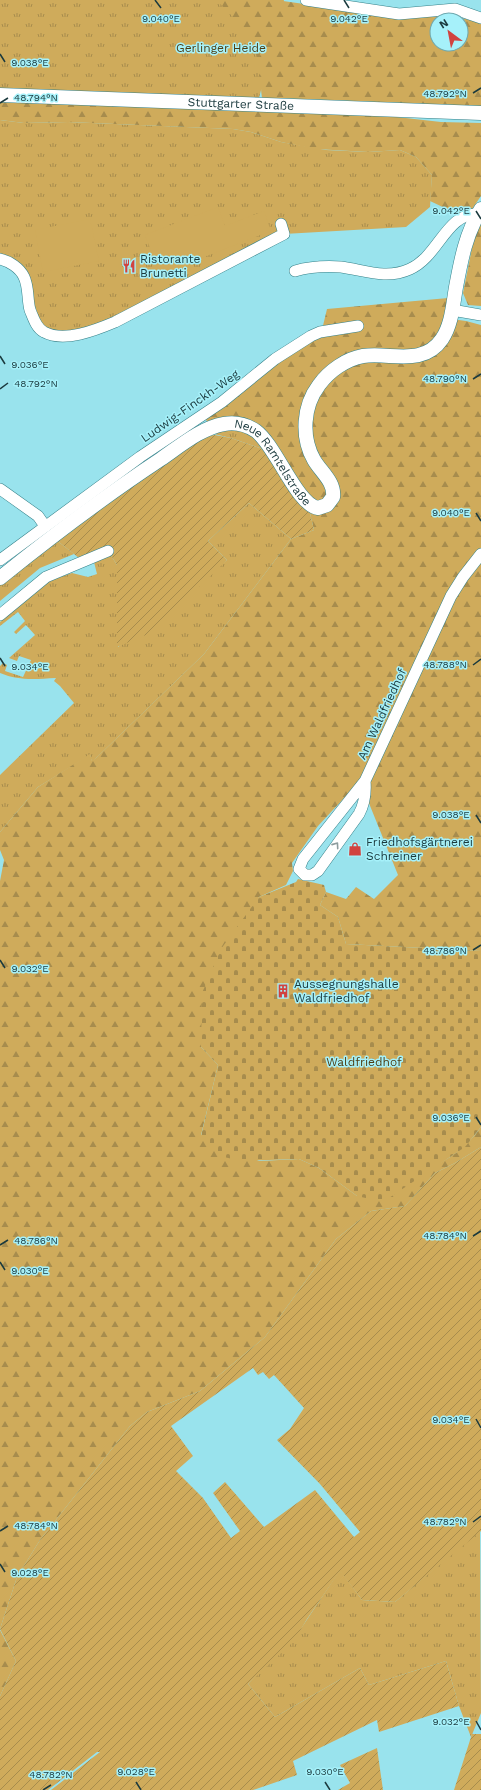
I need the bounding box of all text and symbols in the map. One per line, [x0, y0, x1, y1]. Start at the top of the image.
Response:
north arrow [429, 12, 469, 52]
text: 9.040°E [142, 13, 180, 24]
text: 9.042°E [330, 13, 368, 24]
text: N [437, 16, 451, 32]
park label: Gerlinger Heide [176, 41, 266, 55]
text: 9.038°E [11, 57, 49, 68]
text: 48.792°N [423, 88, 467, 99]
text: 48.794°N [14, 92, 58, 103]
street label: Stuttgarter Straße [187, 95, 294, 113]
text: 9.042°E [432, 205, 470, 216]
place label: Ristorante Brunetti [140, 252, 201, 280]
restaurant icon: Ristorante Brunetti [121, 258, 137, 274]
text: 9.036°E [11, 359, 49, 370]
street label: Ludwig-Finckh-Weg [138, 366, 242, 445]
text: 48.790°N [423, 373, 467, 384]
text: 48.792°N [14, 378, 58, 389]
street label: Neue Ramtelstraße [233, 416, 314, 509]
text: 9.040°E [432, 507, 470, 518]
text: 48.788°N [423, 659, 467, 670]
text: 9.034°E [11, 661, 49, 672]
street label: Am Waldfriedhof [355, 666, 409, 762]
text: 9.038°E [432, 809, 470, 820]
place label: Friedhofsgärtnerei Schreiner [366, 835, 473, 863]
shop icon: Friedhofsgärtnerei Schreiner [347, 841, 363, 857]
one-way arrow [331, 842, 339, 849]
text: 48.786°N [423, 945, 467, 956]
text: 9.032°E [11, 963, 49, 974]
place label: Aussegnungshalle Waldfriedhof [294, 977, 399, 1005]
building icon: Aussegnungshalle Waldfriedhof [275, 983, 291, 999]
park label: Waldfriedhof [326, 1055, 402, 1069]
text: 9.036°E [432, 1112, 470, 1123]
text: 48.784°N [423, 1230, 467, 1241]
text: 48.786°N [14, 1235, 58, 1246]
text: 9.030°E [11, 1265, 49, 1276]
text: 9.034°E [432, 1414, 470, 1425]
text: 48.782°N [423, 1516, 467, 1527]
text: 48.784°N [14, 1520, 58, 1531]
text: 9.028°E [11, 1567, 49, 1578]
text: 9.032°E [432, 1716, 470, 1727]
text: 9.028°E [117, 1766, 155, 1777]
text: 9.030°E [306, 1766, 344, 1777]
text: 48.782°N [29, 1769, 73, 1780]

